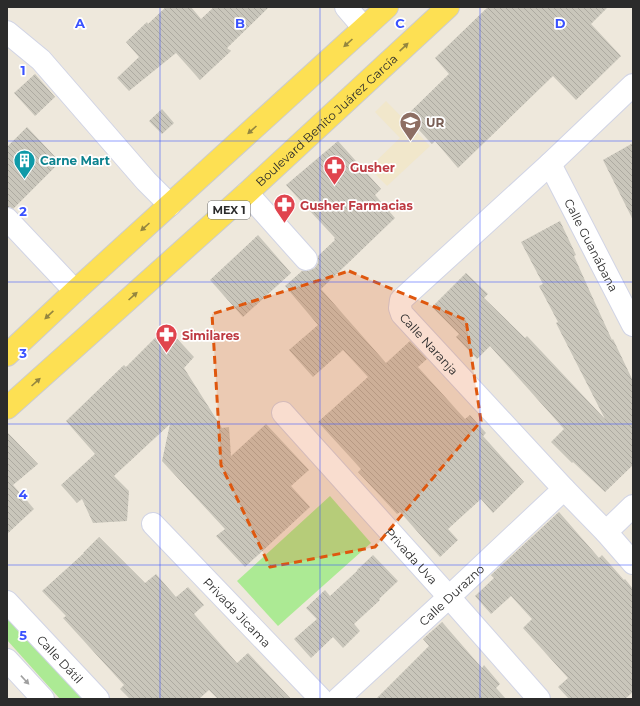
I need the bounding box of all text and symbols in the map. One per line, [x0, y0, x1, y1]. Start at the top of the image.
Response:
text: A [74, 15, 86, 31]
text: B [235, 15, 245, 31]
text: C [395, 15, 405, 31]
text: D [555, 15, 566, 31]
one-way arrow [343, 38, 353, 47]
one-way arrow [399, 43, 410, 52]
street label: Boulevard Benito Juárez García [252, 51, 400, 189]
text: 1 [20, 62, 26, 78]
school or university icon: UR [398, 109, 424, 142]
place label: UR [426, 115, 444, 130]
one-way arrow [247, 126, 257, 135]
building icon: Carne Mart [11, 147, 37, 180]
place label: Carne Mart [40, 153, 111, 168]
pharmacy icon: Gusher [321, 154, 347, 187]
place label: Gusher [350, 160, 395, 175]
pharmacy icon: Gusher Farmacias [272, 192, 298, 225]
street label: Calle Guanábana [562, 196, 622, 294]
place label: Gusher Farmacias [300, 198, 413, 213]
road number: MEX 1 [208, 201, 250, 219]
text: 2 [19, 203, 27, 219]
one-way arrow [140, 222, 150, 232]
one-way arrow [128, 291, 138, 300]
street label: Calle Naranja [397, 309, 462, 378]
one-way arrow [44, 310, 54, 320]
pharmacy icon: Similares [154, 322, 180, 355]
place label: Similares [182, 328, 240, 343]
text: 3 [18, 345, 27, 361]
one-way arrow [31, 378, 41, 387]
text: 4 [19, 486, 28, 502]
street label: Privada Uva [382, 524, 441, 587]
street label: Calle Durazno [416, 561, 487, 629]
street label: Privada Jicama [201, 574, 274, 650]
text: 5 [19, 627, 27, 643]
street label: Calle Dátil [34, 632, 87, 686]
one-way arrow [20, 675, 29, 684]

